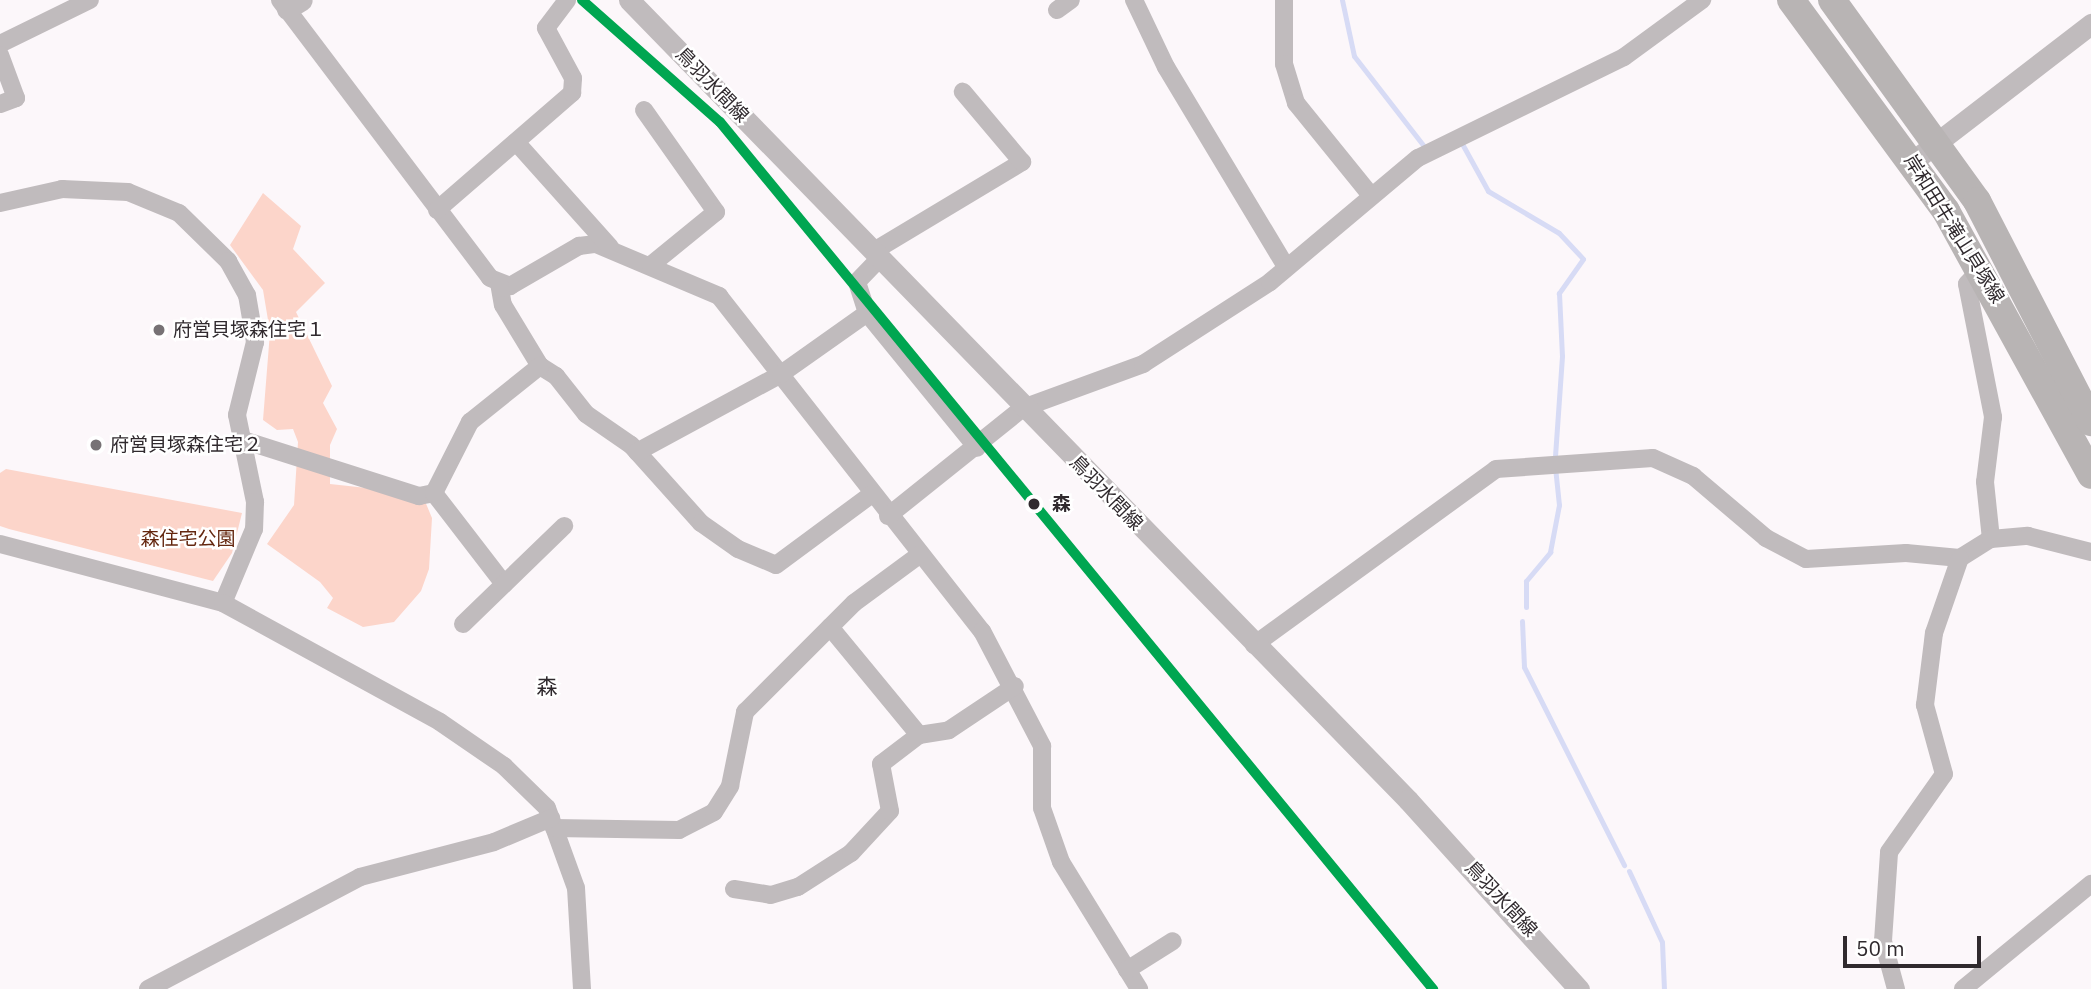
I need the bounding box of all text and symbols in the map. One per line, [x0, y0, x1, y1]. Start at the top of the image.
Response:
street label: 鳥羽水間線 [671, 43, 753, 127]
street label: 岸和田牛滝山貝塚線 [1899, 150, 2009, 308]
place label: 府営貝塚森住宅１ [173, 319, 325, 341]
marker: 府営貝塚森住宅１ [151, 322, 167, 338]
place label: 府営貝塚森住宅２ [110, 434, 262, 456]
marker: 府営貝塚森住宅２ [88, 437, 104, 453]
street label: 鳥羽水間線 [1065, 451, 1147, 535]
marker: 森 [1023, 493, 1045, 515]
place label: 森 [1052, 493, 1071, 515]
park label: 森住宅公園 [141, 528, 235, 550]
district label: 森 [537, 673, 557, 699]
street label: 鳥羽水間線 [1460, 856, 1542, 942]
scale bar [1846, 922, 1984, 966]
text: 50 m [1856, 934, 1905, 962]

